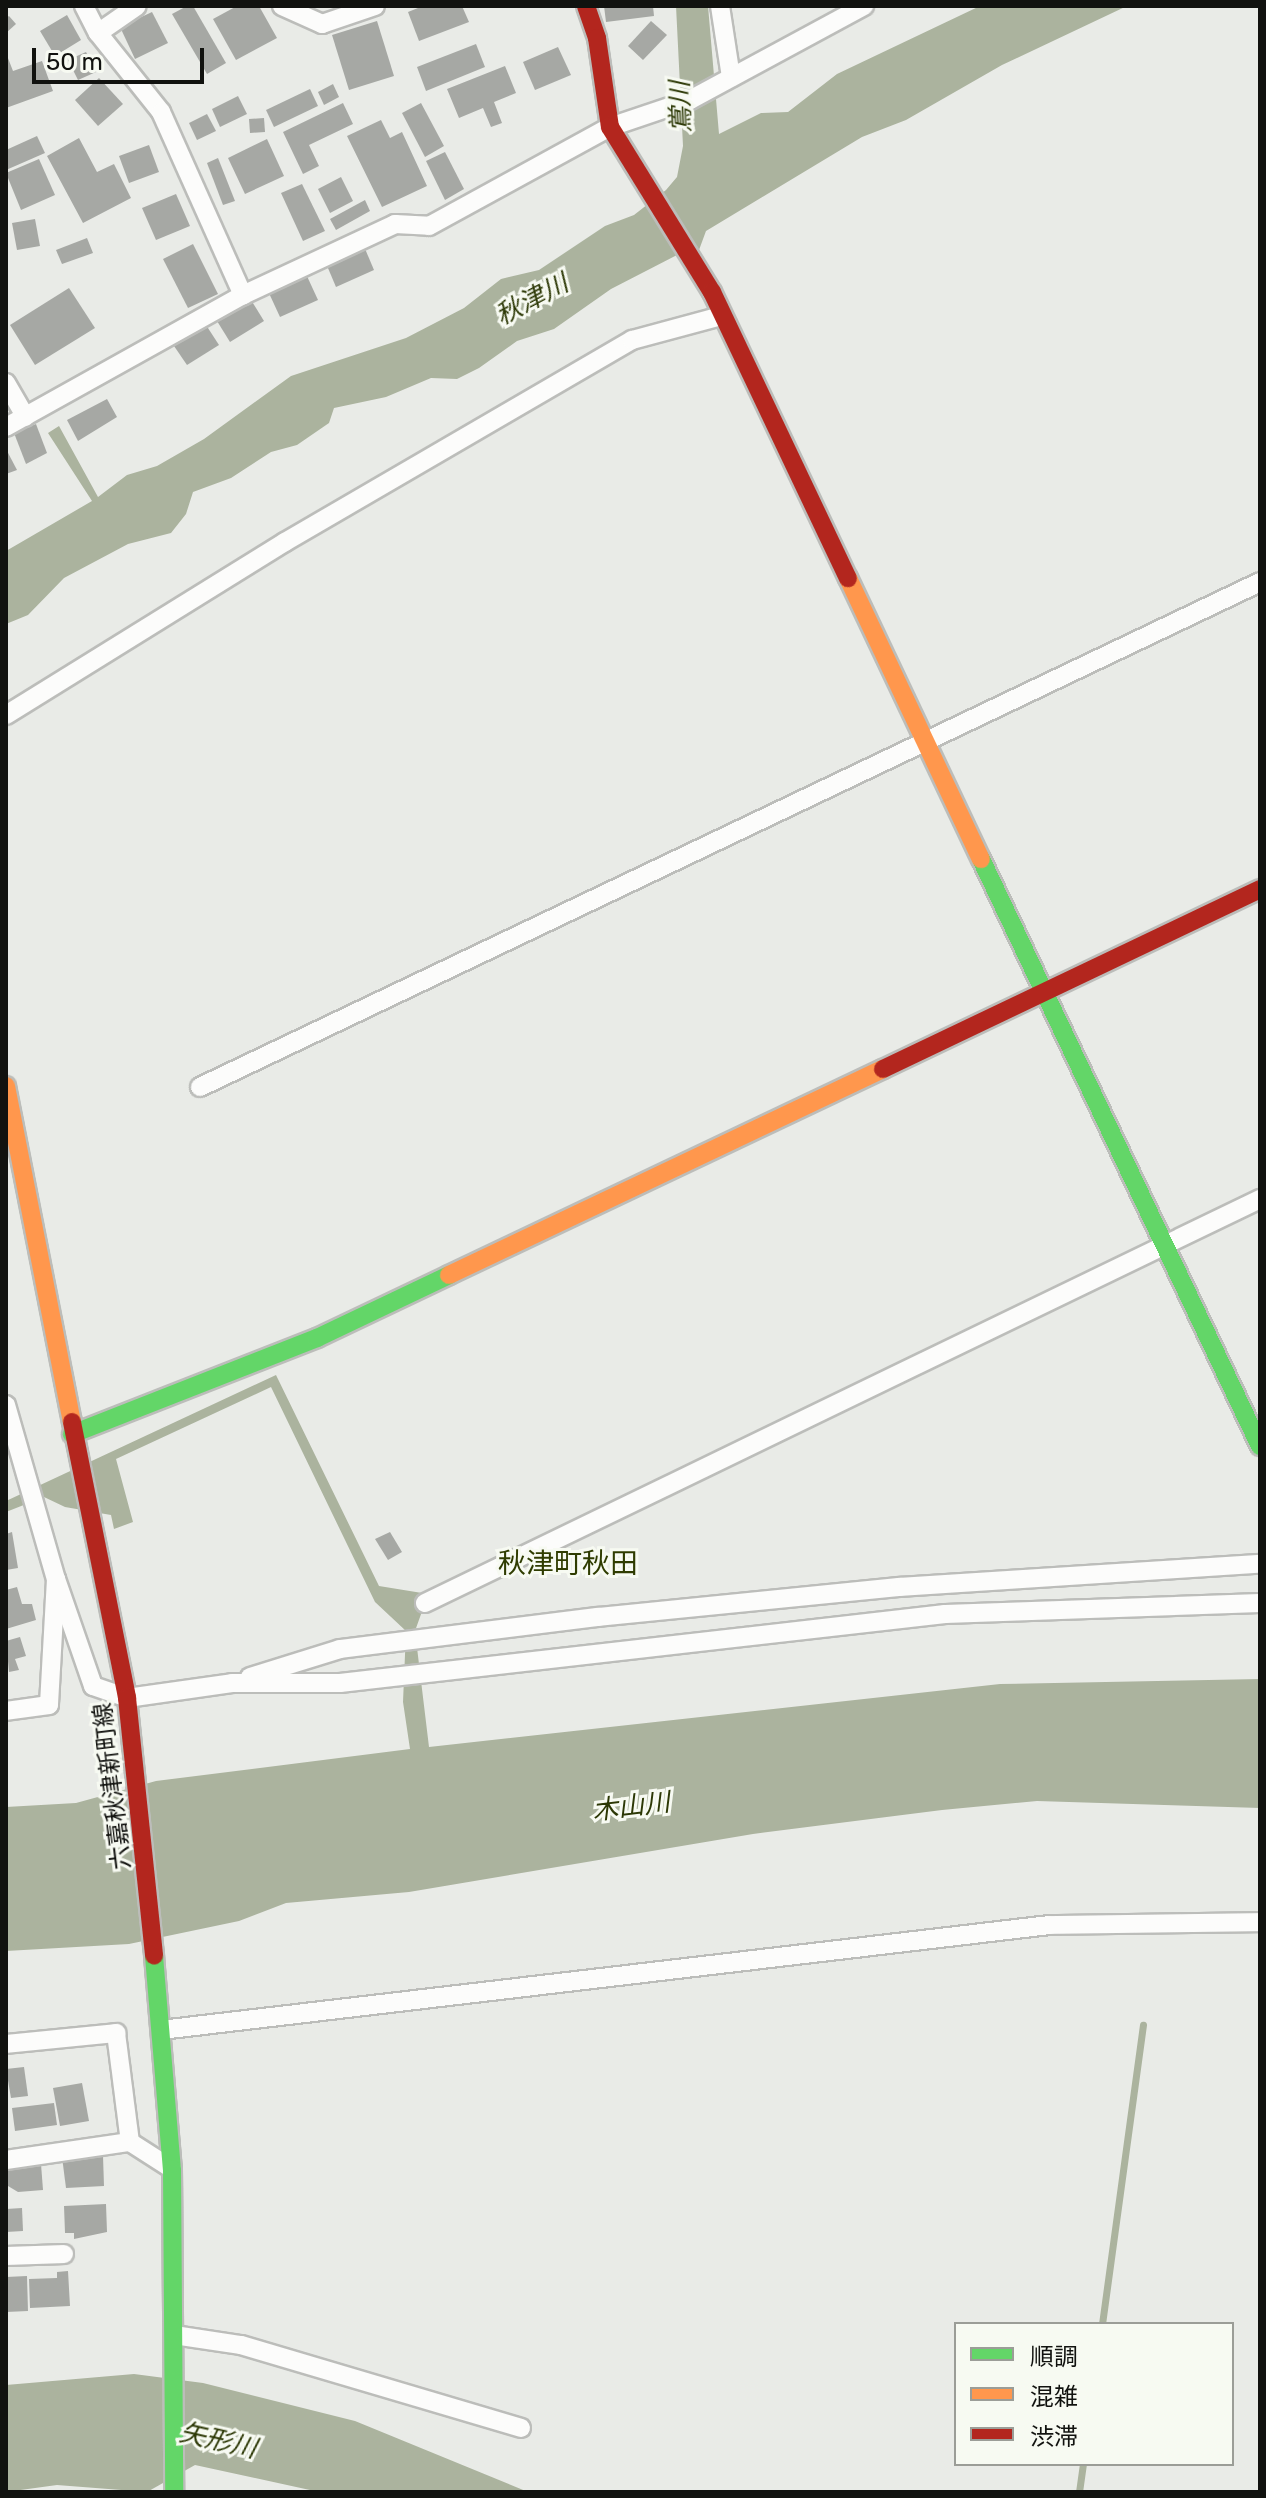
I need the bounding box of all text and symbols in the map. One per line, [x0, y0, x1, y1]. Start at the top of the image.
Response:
scale bar [36, 32, 208, 82]
text: 50 m [46, 48, 103, 76]
water label: 鴬川 [665, 80, 697, 134]
water label: 秋津川 [490, 268, 574, 332]
district label: 秋津町秋田 [498, 1547, 638, 1581]
street label: 六嘉秋津新町線 [88, 1701, 138, 1871]
water label: 木山川 [590, 1787, 672, 1827]
legend [954, 2322, 1234, 2466]
text: 順調 [1030, 2343, 1078, 2371]
text: 混雑 [1030, 2383, 1078, 2411]
water label: 矢形川 [176, 2417, 260, 2465]
text: 渋滞 [1030, 2423, 1078, 2451]

